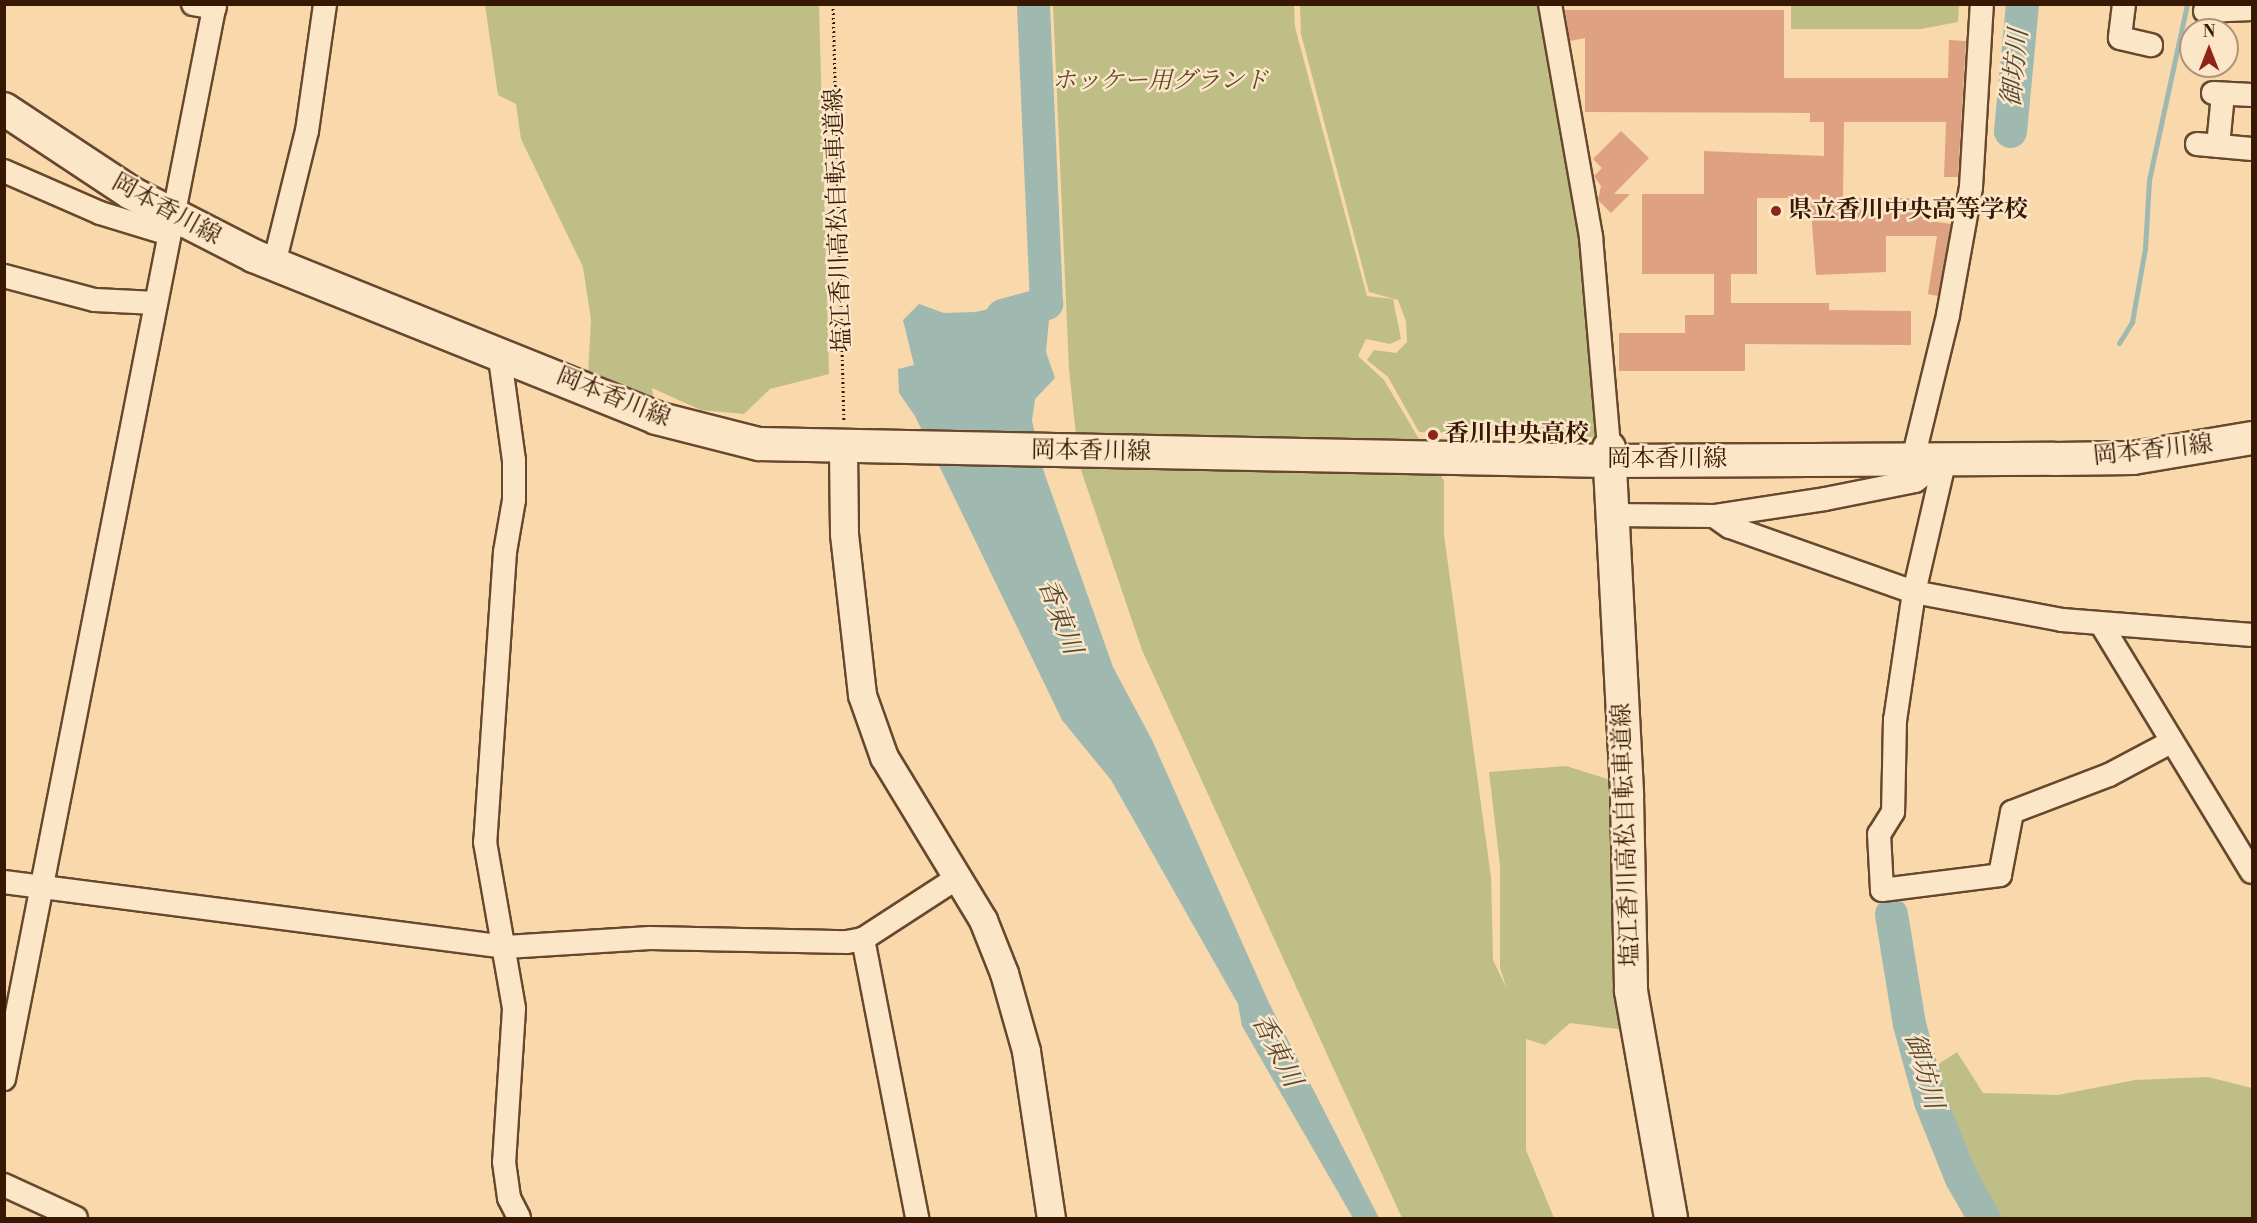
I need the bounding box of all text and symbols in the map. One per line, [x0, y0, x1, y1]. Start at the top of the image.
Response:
north arrow [2179, 18, 2239, 78]
text: N [2203, 22, 2215, 42]
water label: 御坊川 [1996, 28, 2036, 108]
park label: ホッケー用グランド [1052, 68, 1268, 96]
street label: 塩江香川高松自転車道線 [820, 88, 858, 352]
street label: 岡本香川線 [107, 168, 225, 252]
place label: 県立香川中央高等学校 [1788, 197, 2028, 225]
marker: 県立香川中央高等学校 [1769, 204, 1783, 218]
street label: 岡本香川線 [552, 362, 674, 434]
place label: 香川中央高校 [1445, 421, 1589, 449]
marker: 香川中央高校 [1426, 428, 1440, 442]
street label: 岡本香川線 [2092, 430, 2214, 472]
street label: 岡本香川線 [1031, 437, 1151, 467]
street label: 岡本香川線 [1607, 446, 1727, 474]
water label: 香東川 [1030, 575, 1088, 659]
street label: 塩江香川高松自転車道線 [1608, 703, 1646, 967]
water label: 香東川 [1244, 1009, 1308, 1093]
water label: 御坊川 [1897, 1029, 1949, 1113]

